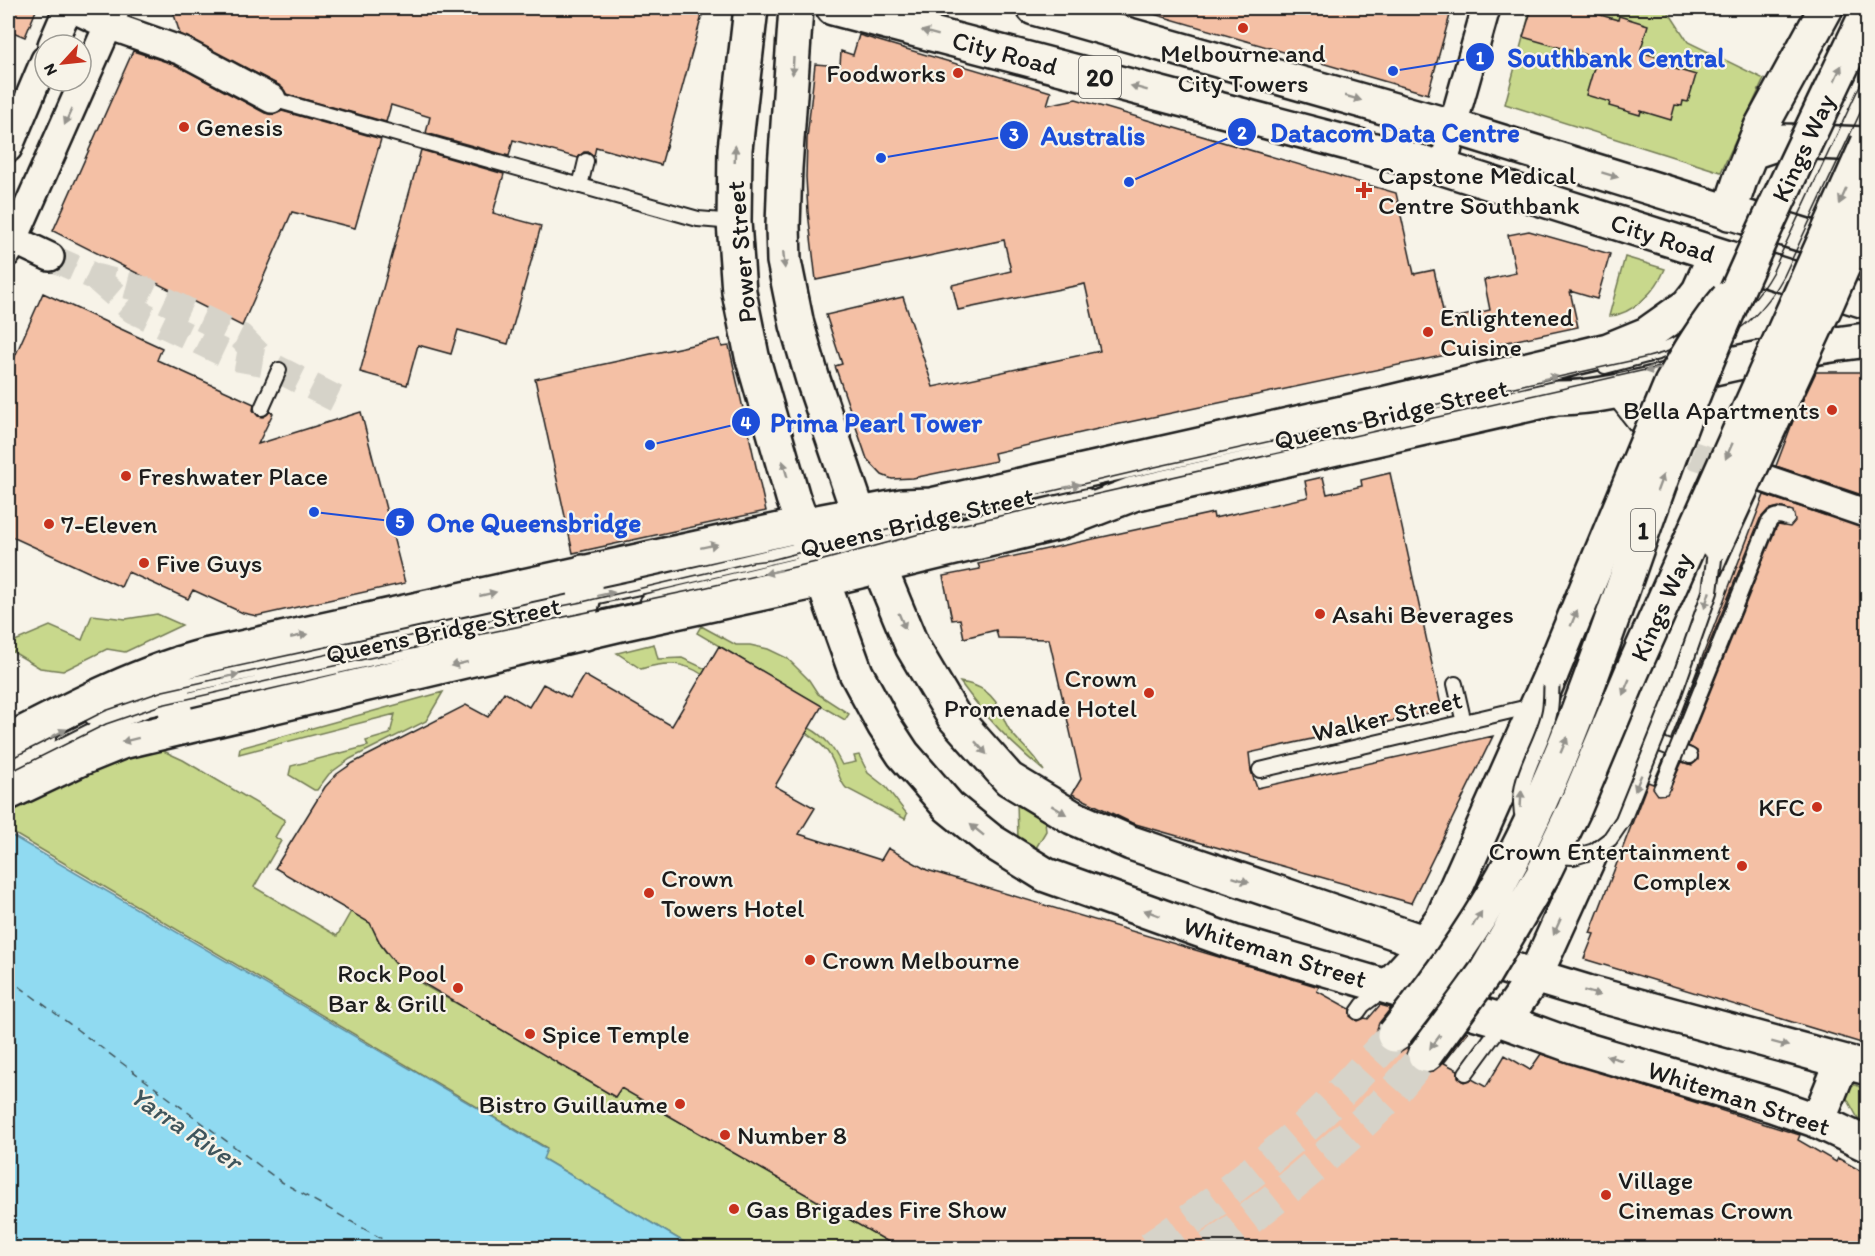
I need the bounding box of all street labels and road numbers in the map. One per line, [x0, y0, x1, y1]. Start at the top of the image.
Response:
street label: City Road [949, 24, 1061, 82]
road number: 20 [1079, 56, 1121, 98]
street label: Kings Way [1764, 89, 1842, 207]
street label: Power Street [719, 179, 763, 324]
street label: City Road [1607, 206, 1719, 270]
street label: Queens Bridge Street [1271, 371, 1511, 456]
street label: Queens Bridge Street [797, 479, 1037, 564]
road number: 1 [1631, 509, 1655, 551]
street label: Kings Way [1623, 548, 1699, 666]
street label: Queens Bridge Street [323, 589, 564, 671]
street label: Walker Street [1309, 683, 1465, 749]
street label: Whiteman Street [1179, 909, 1371, 995]
street label: Whiteman Street [1644, 1053, 1835, 1143]

